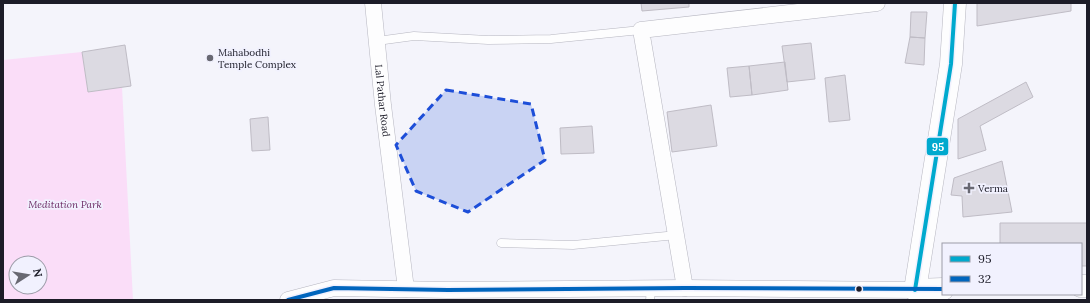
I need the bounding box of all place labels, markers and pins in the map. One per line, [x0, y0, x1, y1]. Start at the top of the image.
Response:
place label: Mahabodhi Temple Complex [218, 46, 297, 71]
marker: Mahabodhi Temple Complex [205, 53, 215, 63]
marker: Verma [963, 182, 975, 194]
place label: Verma [977, 182, 1008, 195]
unlabelled marker [854, 284, 864, 294]

